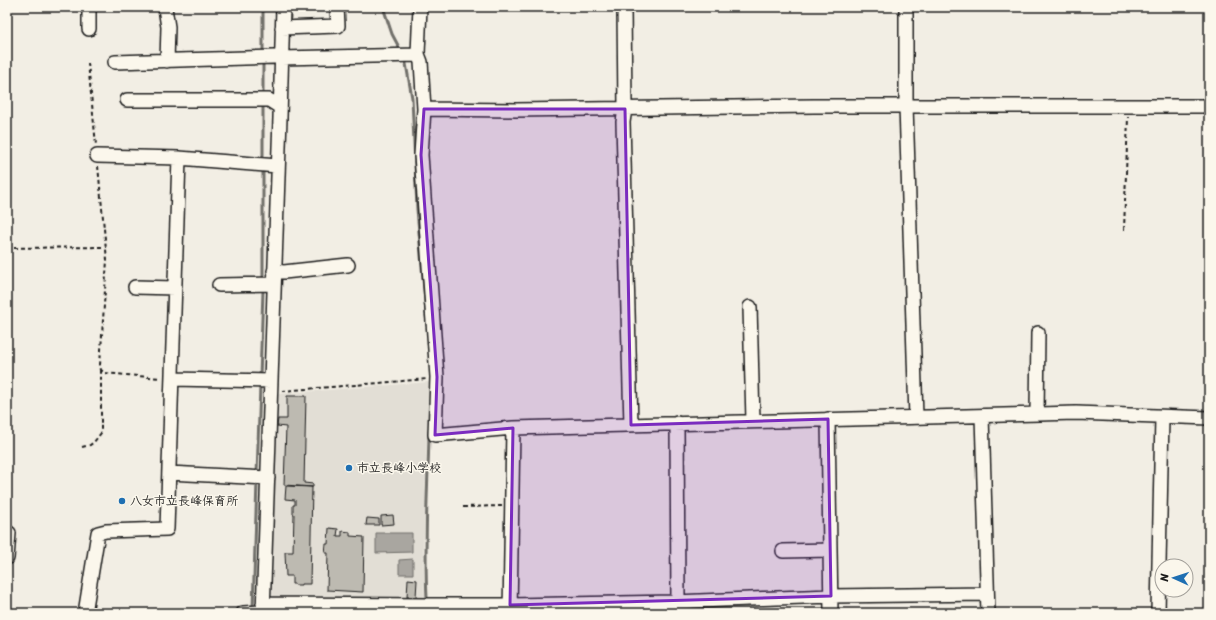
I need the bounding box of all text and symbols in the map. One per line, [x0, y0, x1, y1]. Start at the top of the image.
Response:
place label: 市立長峰小学校 [357, 457, 441, 479]
marker: 市立長峰小学校 [344, 463, 354, 473]
place label: 八女市立長峰保育所 [130, 490, 239, 512]
marker: 八女市立長峰保育所 [117, 496, 127, 506]
north arrow [1154, 558, 1194, 598]
text: N [1155, 573, 1174, 583]

